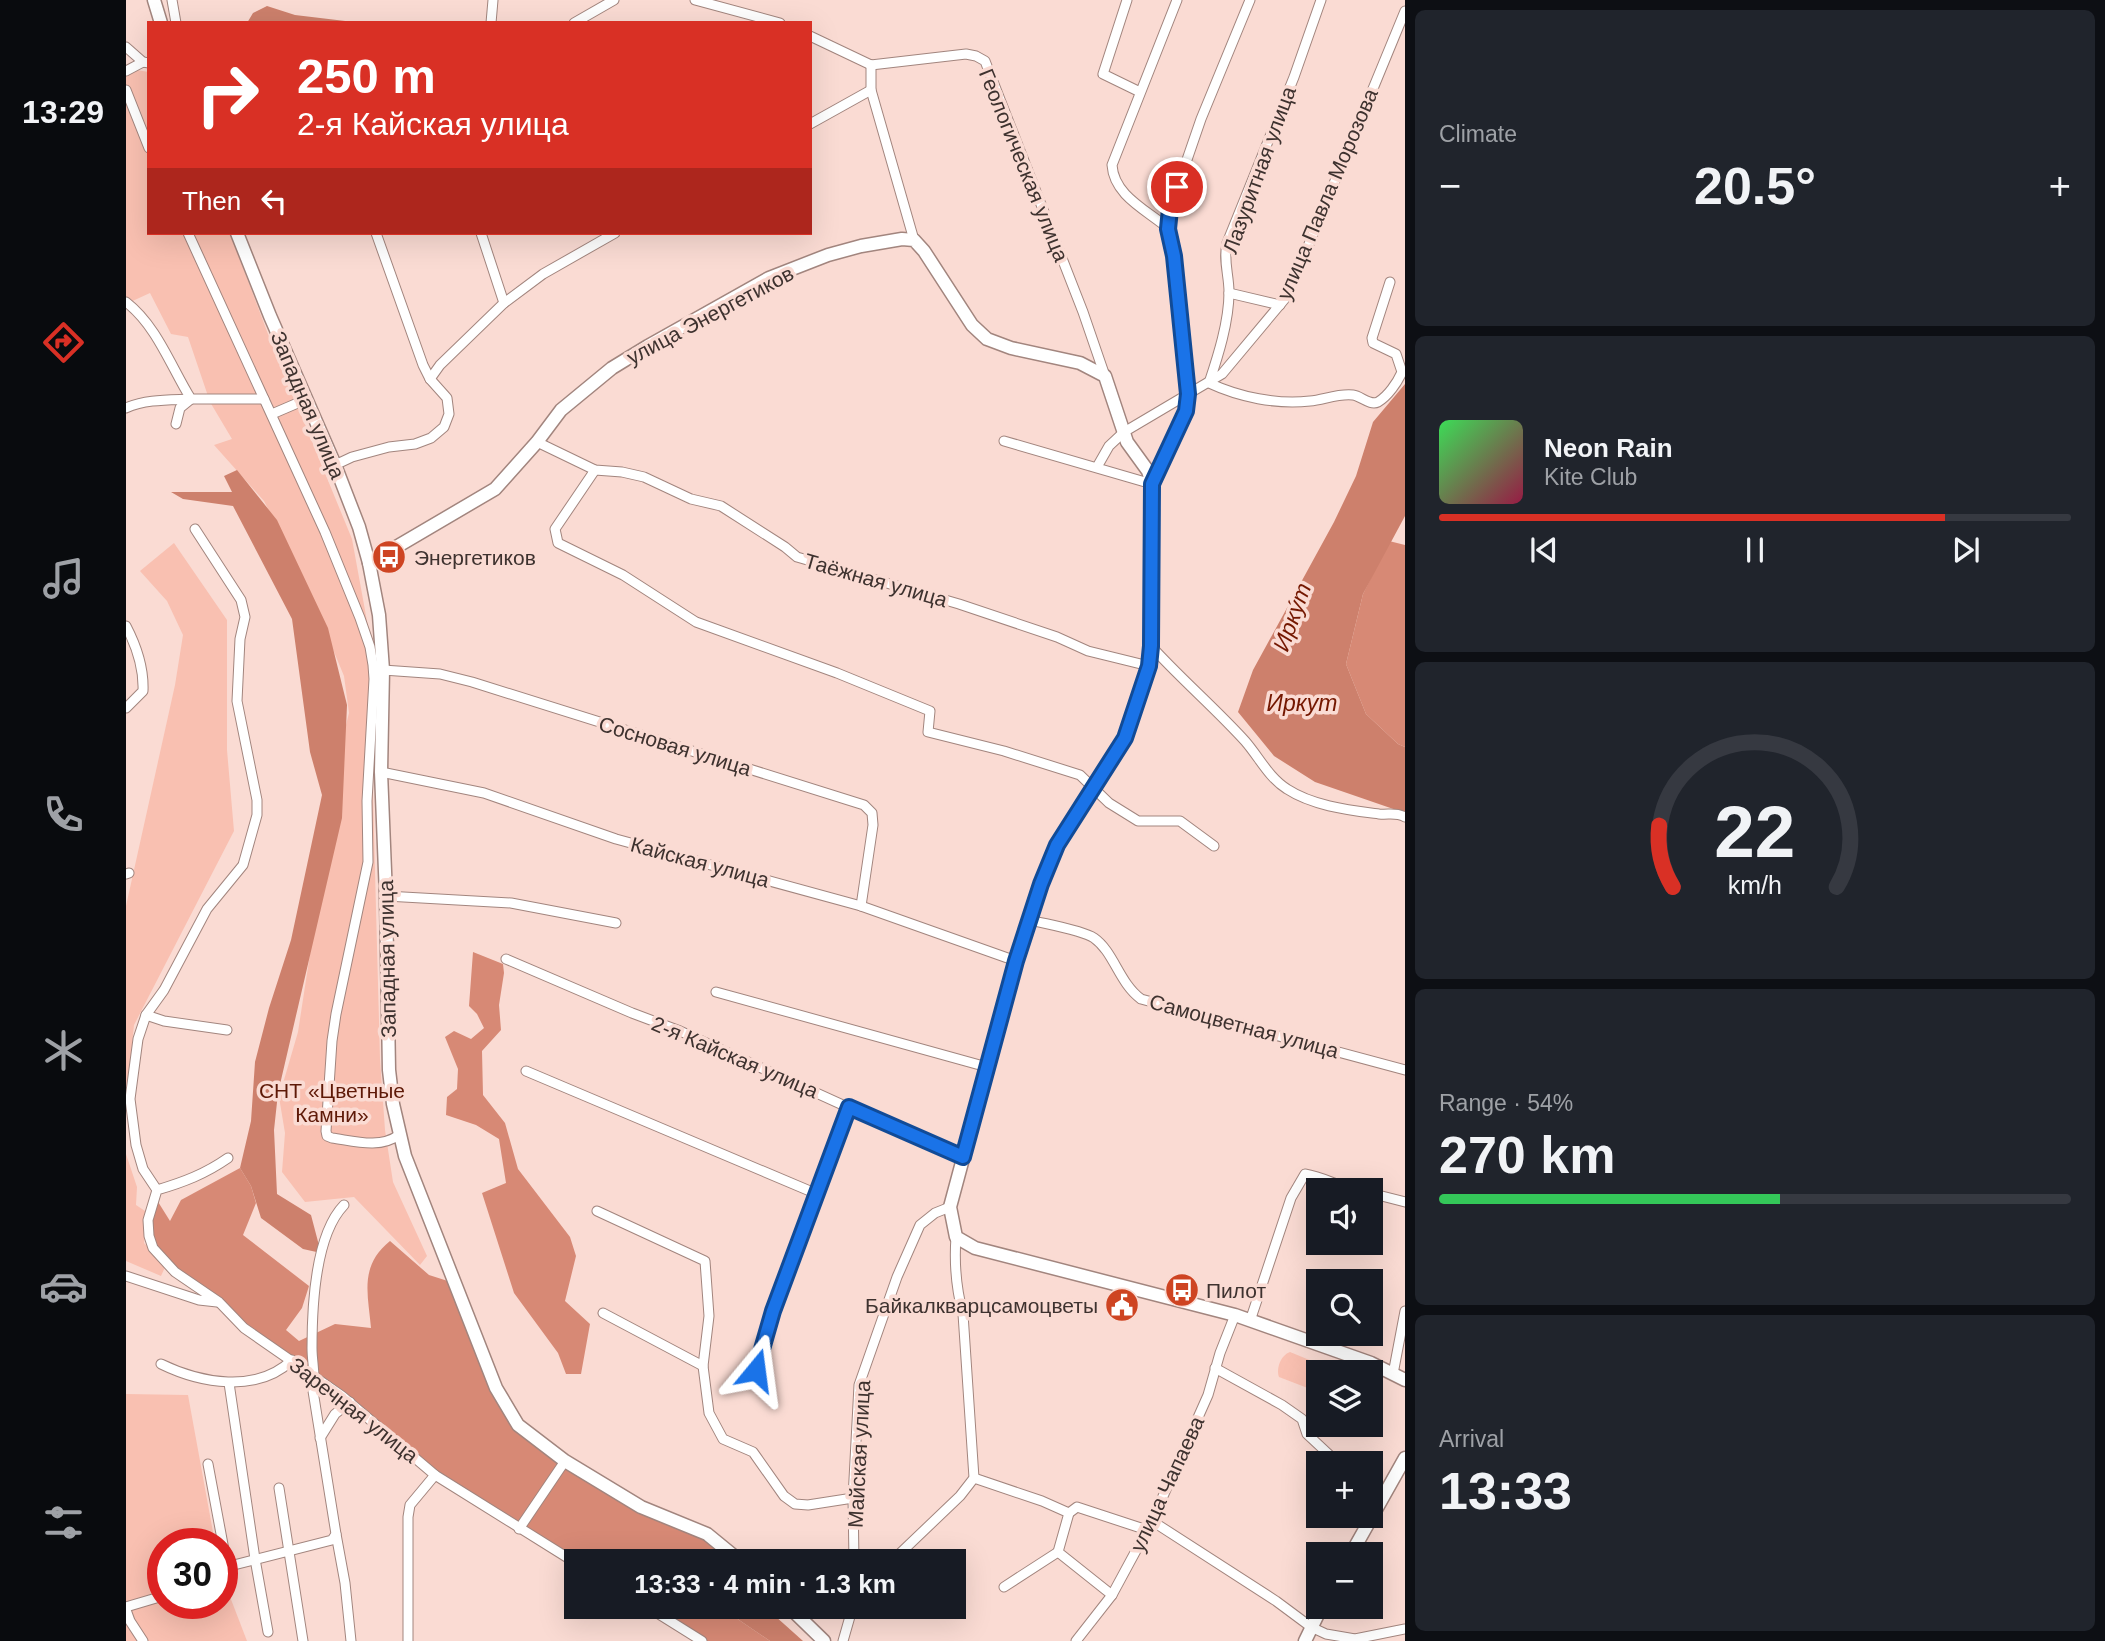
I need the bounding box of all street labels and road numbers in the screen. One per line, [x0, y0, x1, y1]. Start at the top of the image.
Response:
street label: Геологическая улица [975, 65, 1073, 265]
street label: Лазуритная улица [1218, 83, 1300, 257]
street label: улица Павла Морозова [1272, 85, 1382, 303]
street label: улица Энергетиков [623, 261, 797, 369]
street label: Западная улица [267, 328, 350, 482]
street label: Таёжная улица [802, 549, 950, 611]
street label: Сосновая улица [596, 712, 754, 780]
street label: Кайская улица [628, 832, 772, 892]
street label: Западная улица [374, 880, 400, 1038]
street label: Самоцветная улица [1147, 990, 1341, 1062]
street label: 2-я Кайская улица [648, 1012, 822, 1103]
street label: Заречная улица [285, 1353, 423, 1467]
street label: Майская улица [844, 1379, 874, 1528]
street label: улица Чапаева [1126, 1412, 1209, 1555]

